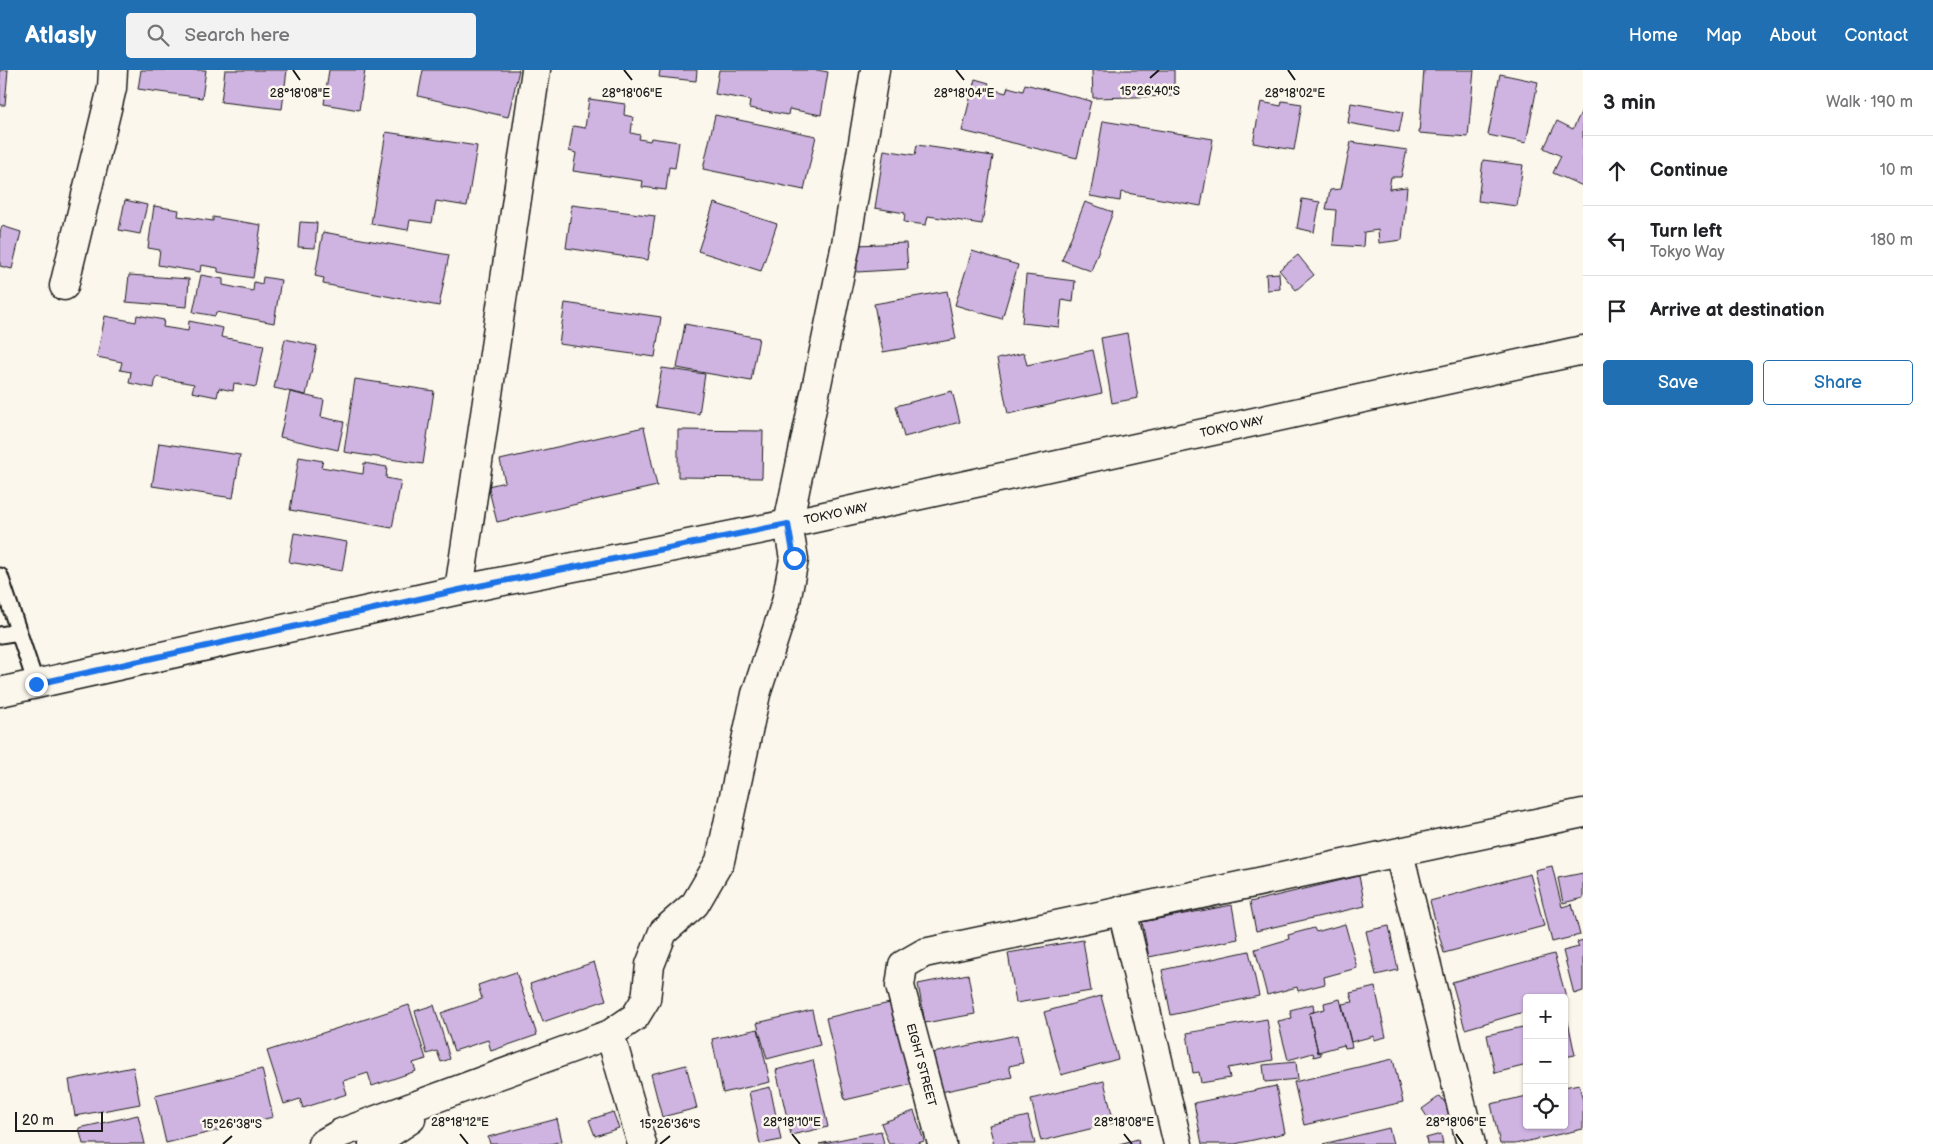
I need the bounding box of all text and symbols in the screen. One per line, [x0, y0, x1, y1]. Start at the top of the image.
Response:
search box [126, 13, 476, 58]
text: Atlasly [25, 21, 96, 50]
icon: search [144, 21, 172, 49]
text: Search here [184, 24, 290, 47]
text: Home [1629, 25, 1678, 46]
text: Map [1706, 25, 1742, 46]
text: About [1770, 25, 1817, 46]
text: Contact [1845, 25, 1908, 46]
text: 15°26'40"S [1120, 84, 1180, 99]
text: 28°18'08"E [270, 86, 330, 101]
text: 28°18'06"E [602, 86, 662, 101]
text: 28°18'04"E [934, 86, 994, 101]
text: 28°18'02"E [1265, 86, 1325, 101]
text: 3 min [1603, 90, 1656, 115]
text: Walk · 190 m [1826, 93, 1913, 112]
icon: ahead [1603, 157, 1631, 185]
text: Continue [1650, 159, 1728, 182]
text: 10 m [1880, 161, 1913, 180]
text: Turn left [1650, 220, 1722, 243]
icon: left [1603, 227, 1631, 255]
text: 180 m [1871, 231, 1913, 250]
text: Tokyo Way [1650, 243, 1725, 262]
icon: arrive [1603, 297, 1631, 325]
text: Arrive at destination [1650, 299, 1825, 322]
button: Save [1603, 360, 1753, 405]
button: Share [1763, 360, 1913, 405]
street label: TOKYO WAY [1199, 413, 1266, 441]
street label: TOKYO WAY [803, 500, 870, 528]
route start [783, 547, 806, 570]
route end [25, 673, 48, 696]
map controls [1523, 994, 1568, 1129]
button: + [1523, 994, 1568, 1039]
street label: EIGHT STREET [903, 1022, 940, 1109]
button: − [1523, 1039, 1568, 1084]
button: locate [1523, 1084, 1568, 1129]
scale bar [15, 1109, 102, 1132]
text: 20 m [22, 1112, 54, 1129]
text: 28°18'12"E [431, 1115, 489, 1130]
text: 28°18'10"E [763, 1115, 821, 1130]
text: 28°18'08"E [1094, 1115, 1154, 1130]
text: 28°18'06"E [1426, 1115, 1486, 1130]
text: 15°26'38"S [202, 1117, 262, 1132]
text: 15°26'36"S [640, 1117, 700, 1132]

